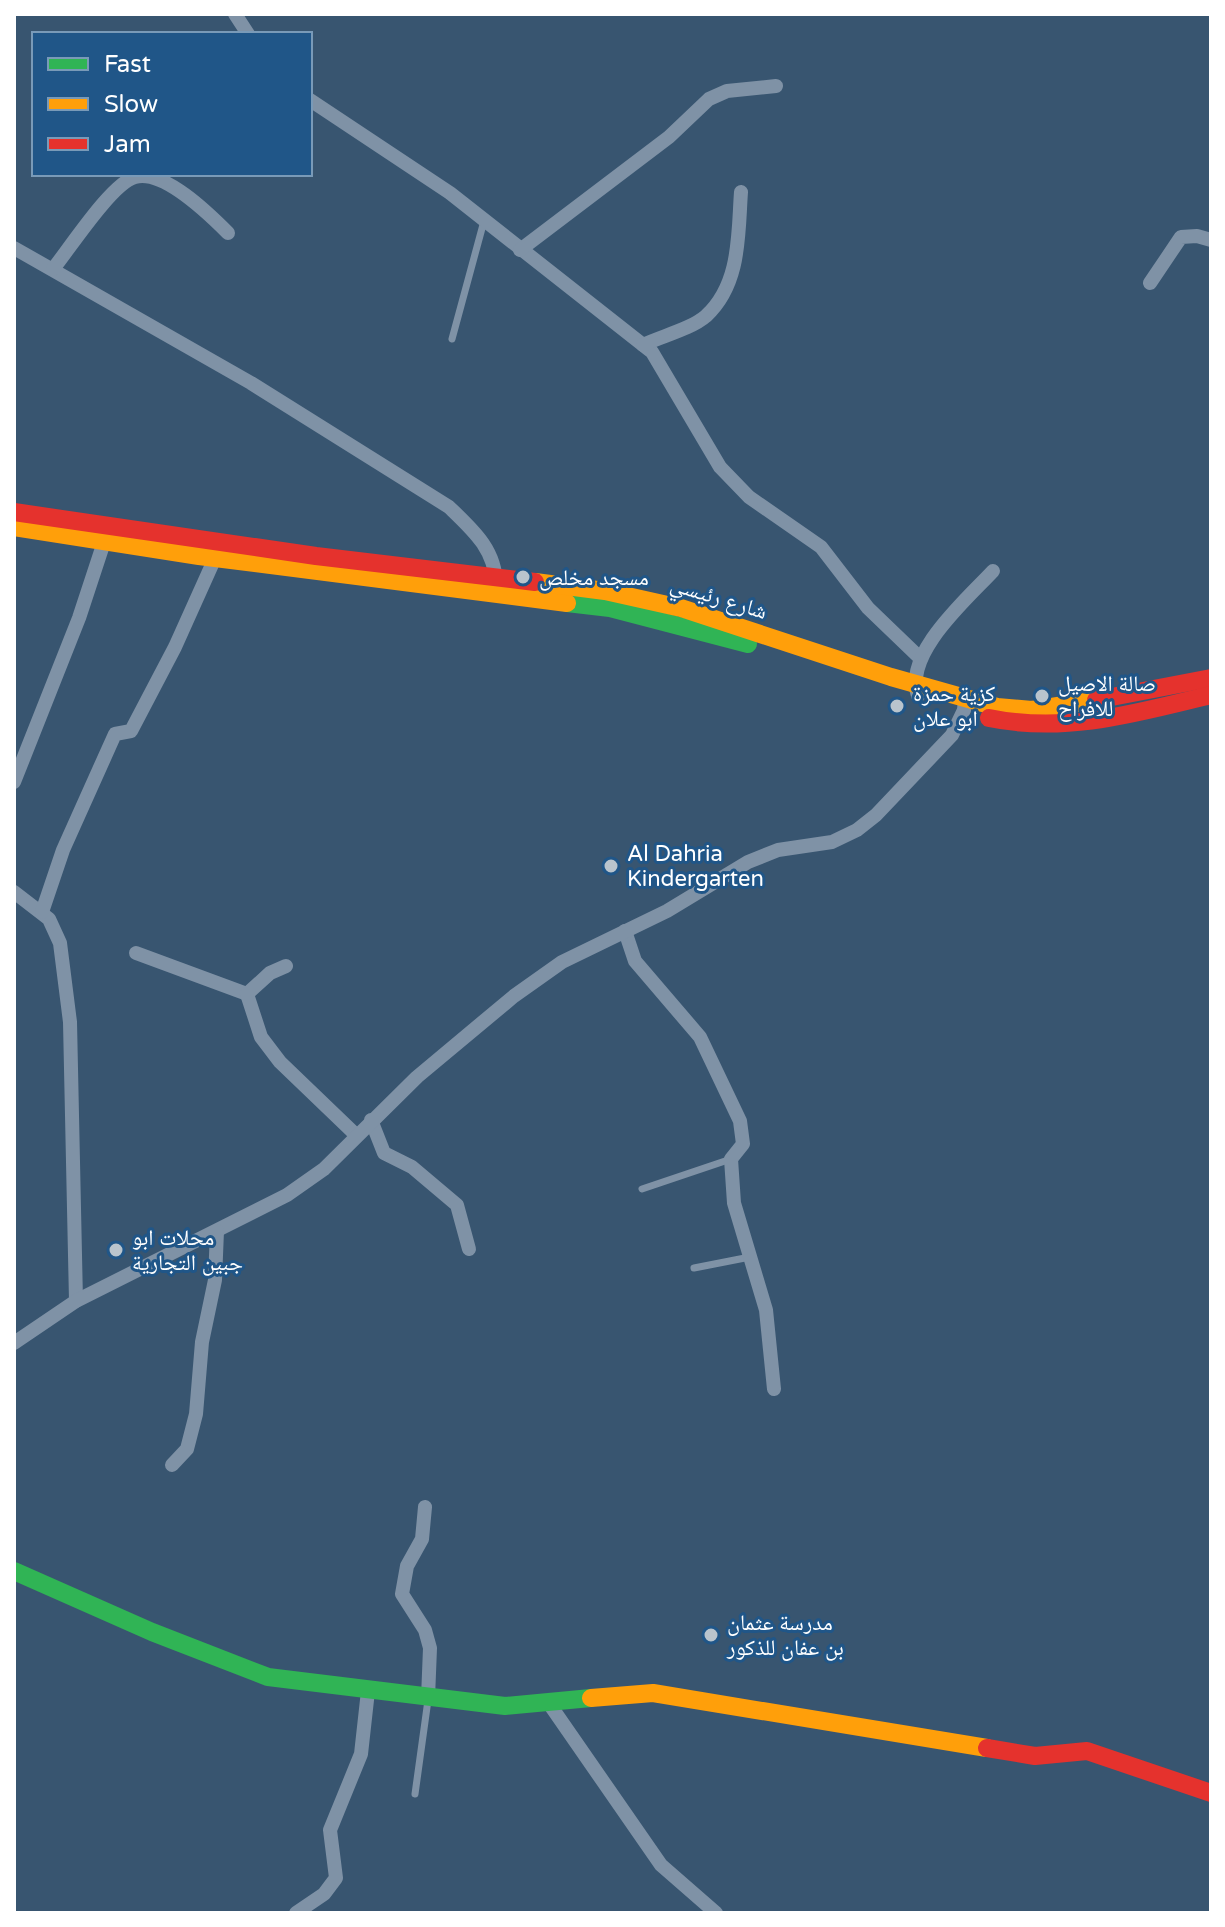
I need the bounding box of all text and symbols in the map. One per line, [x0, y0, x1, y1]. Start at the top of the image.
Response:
legend [32, 32, 312, 176]
text: Fast [104, 50, 151, 79]
text: Slow [104, 90, 158, 119]
text: Jam [104, 130, 151, 159]
place label: مسجد مخلص [539, 565, 649, 591]
marker: مسجد مخلص [514, 568, 532, 586]
street label: شارع رئيسي [666, 571, 770, 628]
place label: صالة الاصيل للافراح [1058, 671, 1156, 722]
place label: كزية حمزة ابو علان [913, 681, 995, 732]
marker: صالة الاصيل للافراح [1033, 687, 1051, 705]
marker: كزية حمزة ابو علان [888, 697, 906, 715]
place label: Al Dahria Kindergarten [627, 841, 764, 892]
marker: Al Dahria Kindergarten [602, 857, 620, 875]
place label: محلات ابو جبين التجارية [132, 1225, 243, 1276]
marker: محلات ابو جبين التجارية [107, 1241, 125, 1259]
place label: مدرسة عثمان بن عفان للذكور [726, 1610, 844, 1661]
marker: مدرسة عثمان بن عفان للذكور [702, 1626, 720, 1644]

